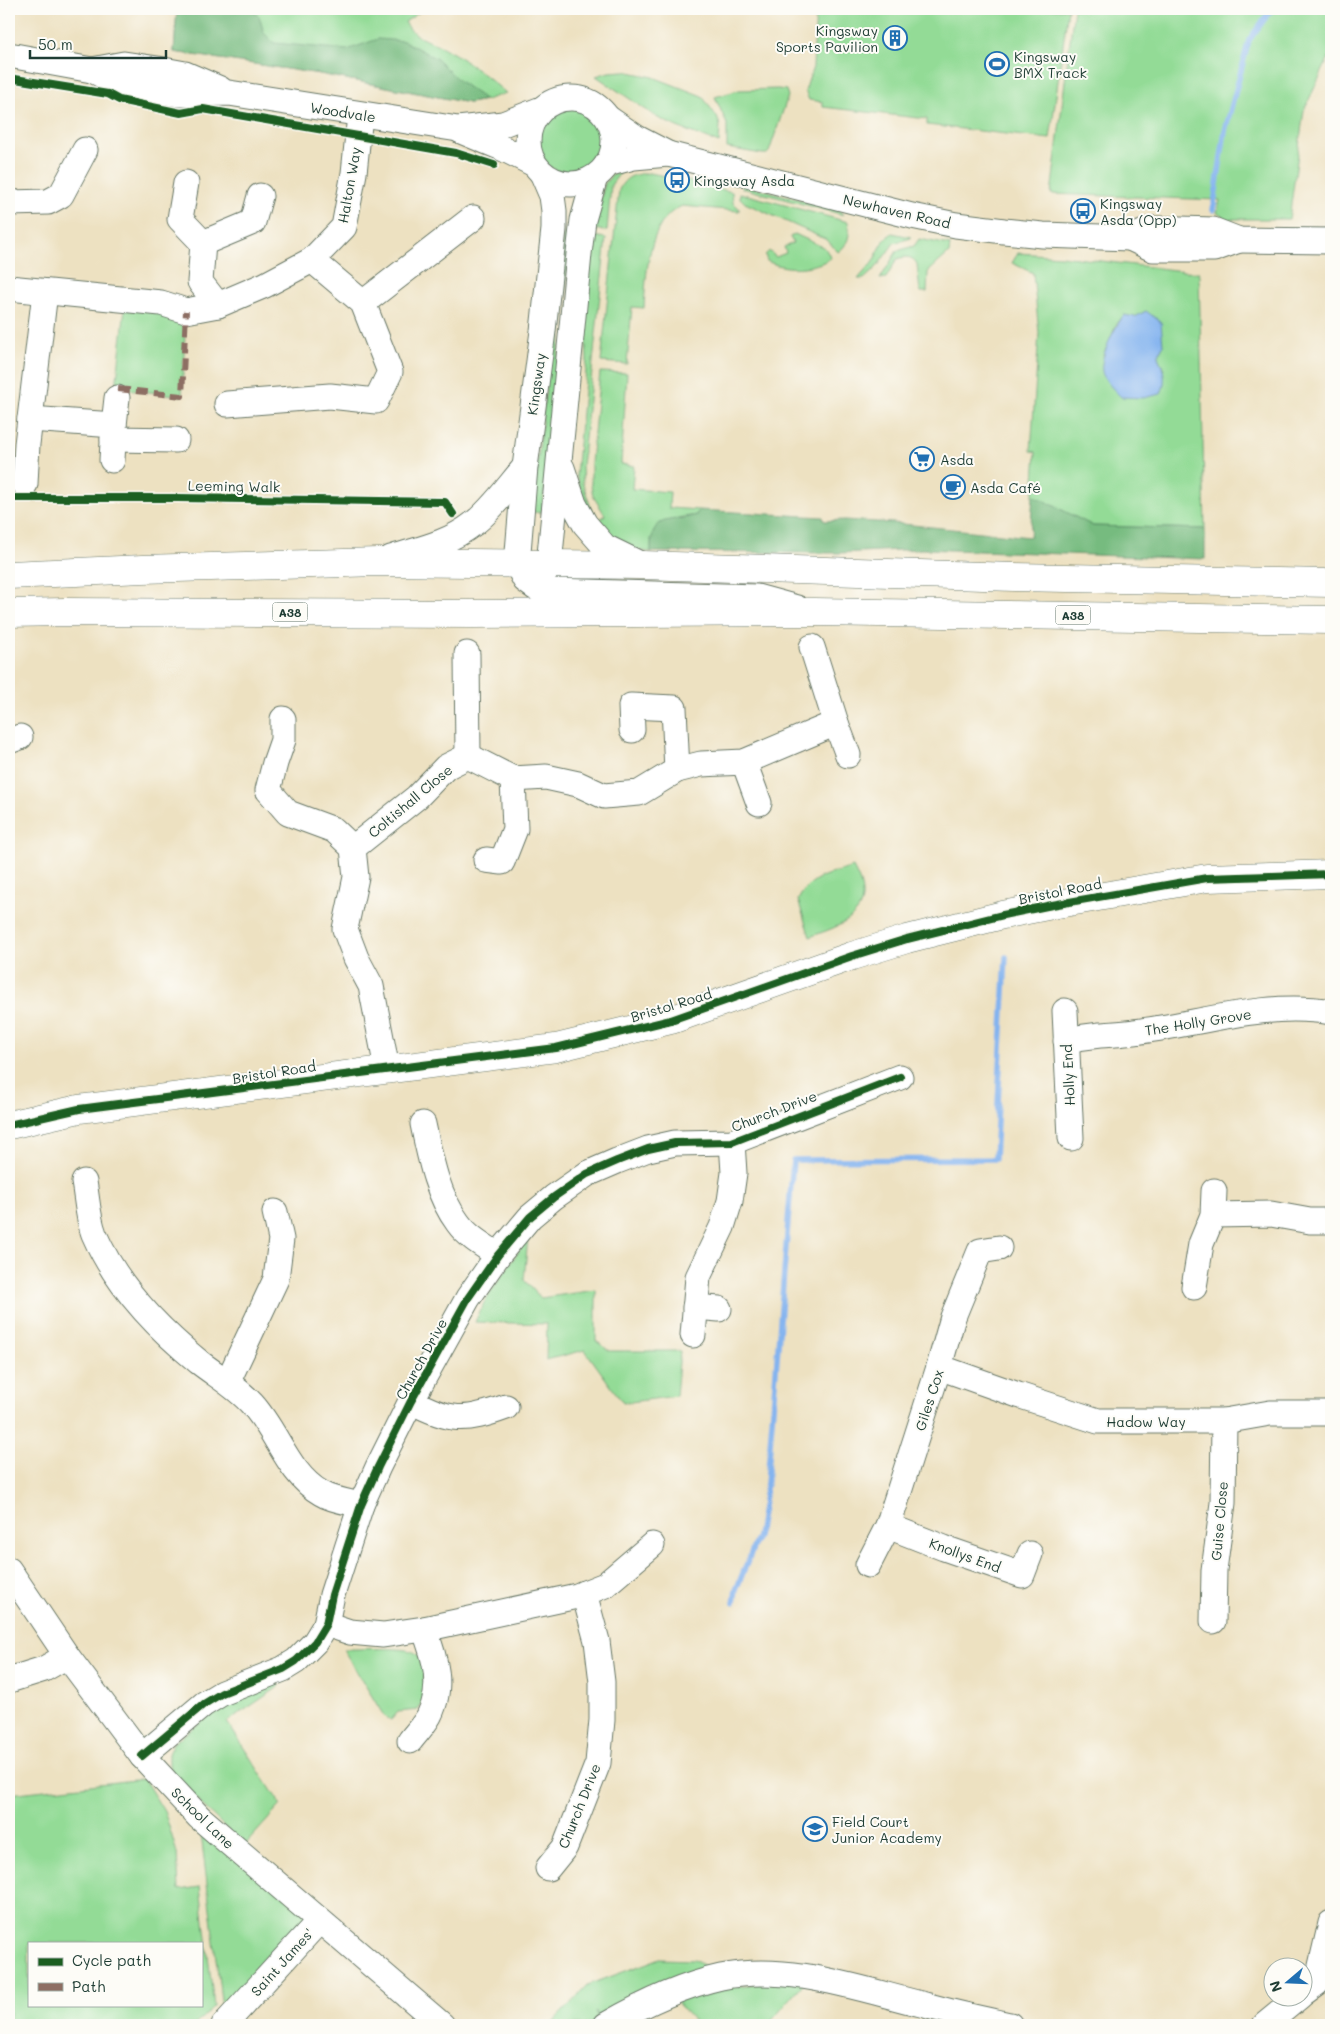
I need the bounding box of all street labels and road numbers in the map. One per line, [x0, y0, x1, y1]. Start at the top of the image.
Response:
street label: Woodvale [309, 97, 377, 127]
street label: Halton Way [333, 145, 365, 225]
street label: Newhaven Road [841, 189, 953, 233]
street label: Kingsway [522, 352, 550, 416]
street label: Leeming Walk [188, 476, 280, 496]
road number: A38 [272, 602, 308, 622]
road number: A38 [1056, 606, 1090, 624]
street label: Coltishall Close [364, 760, 456, 842]
street label: Bristol Road [1017, 874, 1103, 908]
street label: Bristol Road [628, 984, 714, 1026]
street label: The Holly Grove [1143, 1004, 1253, 1040]
street label: Holly End [1057, 1044, 1079, 1106]
street label: Bristol Road [231, 1056, 317, 1088]
street label: Church Drive [728, 1086, 820, 1136]
street label: Church Drive [391, 1315, 451, 1403]
street label: Giles Cox [910, 1367, 948, 1433]
street label: Hadow Way [1106, 1412, 1186, 1431]
street label: Guise Close [1206, 1481, 1232, 1561]
street label: Knollys End [927, 1533, 1004, 1577]
street label: Church Drive [553, 1761, 605, 1851]
street label: School Lane [167, 1783, 239, 1853]
street label: Saint James' [246, 1924, 318, 2000]

